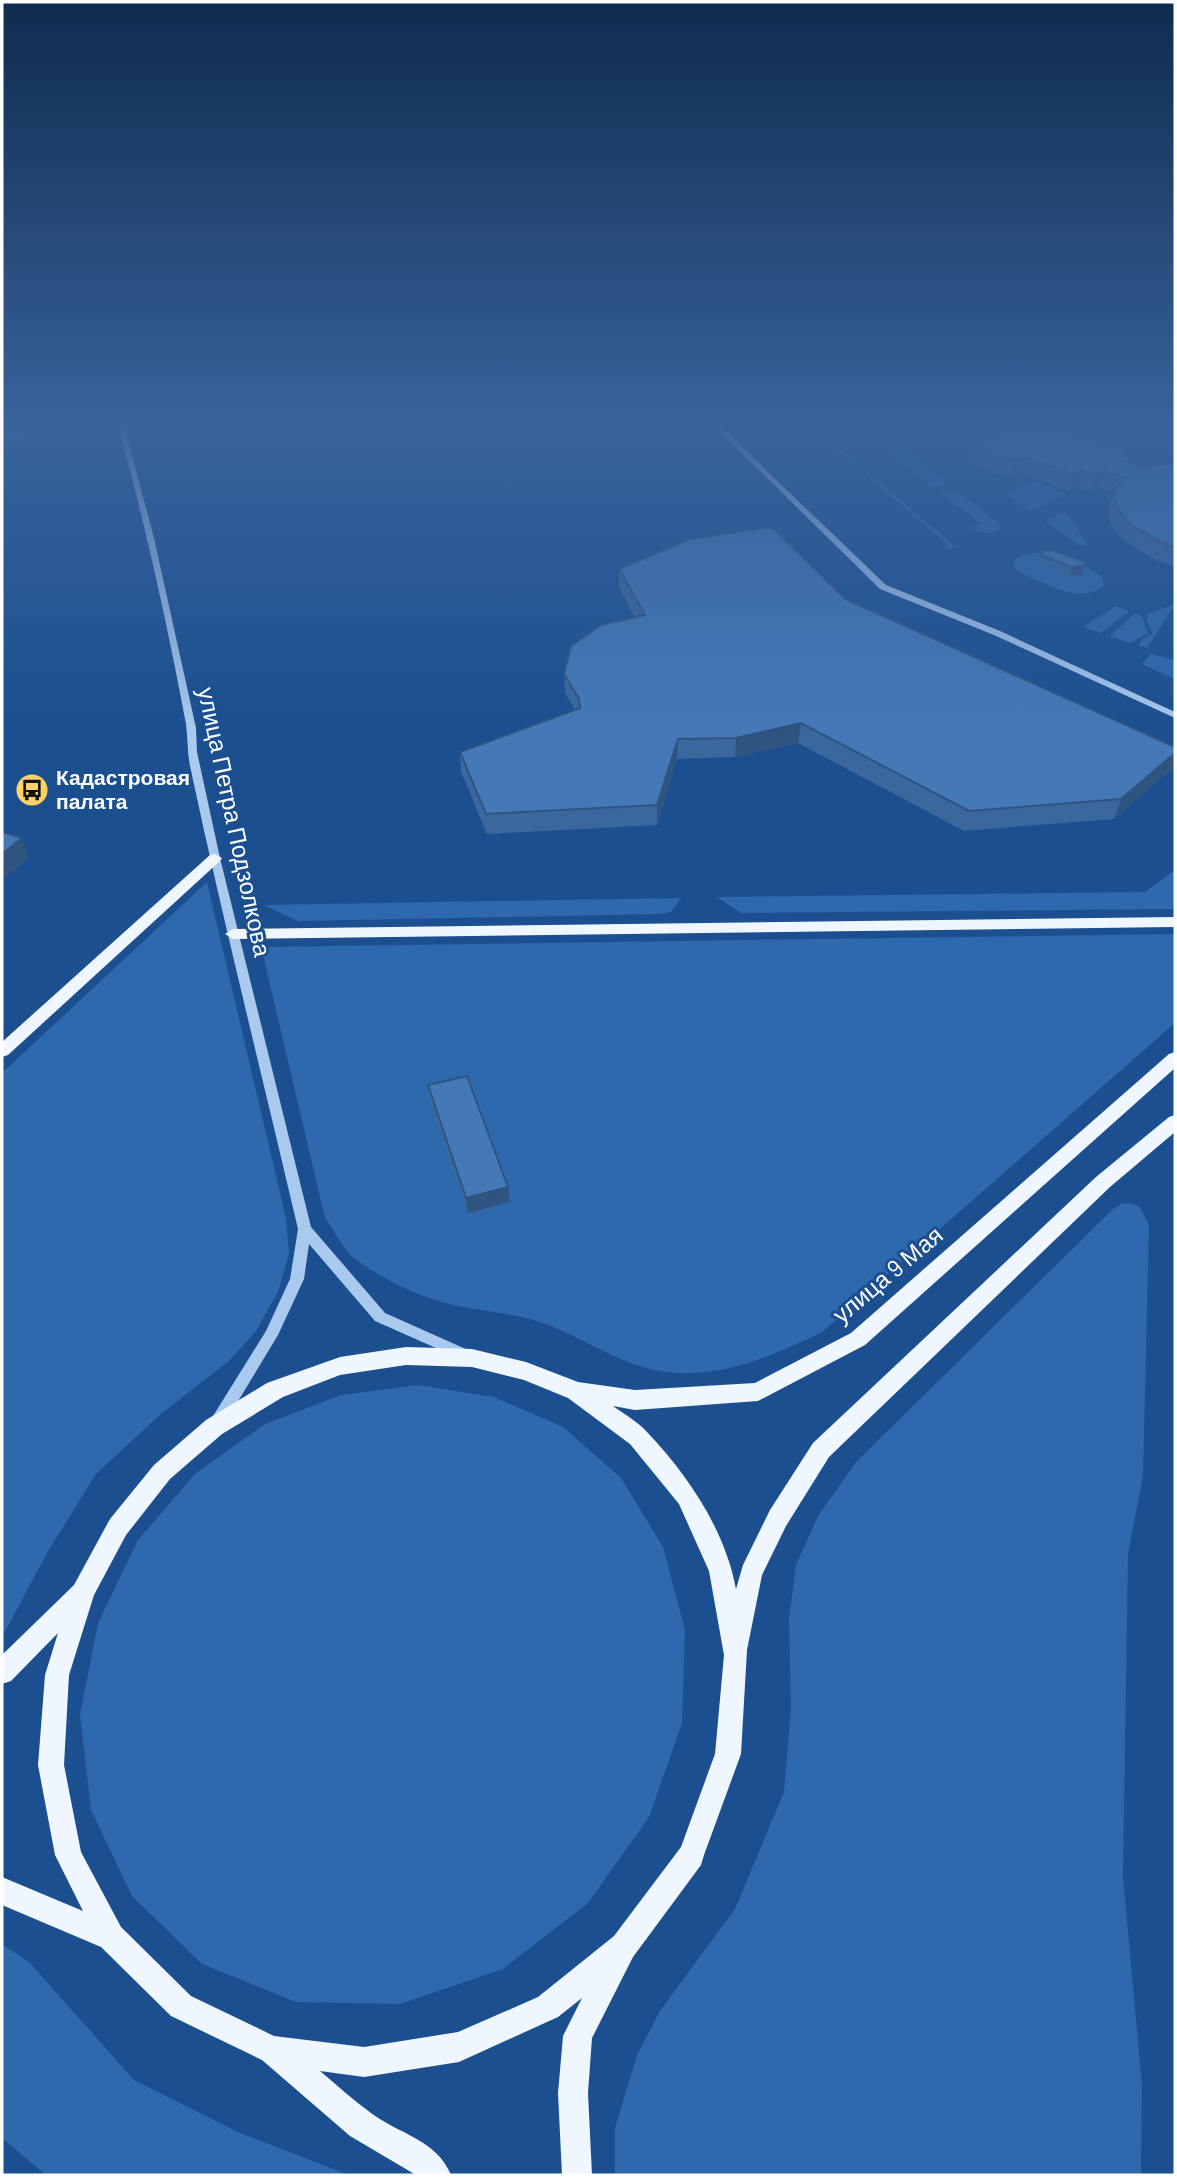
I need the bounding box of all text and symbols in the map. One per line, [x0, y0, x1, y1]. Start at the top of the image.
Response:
street label: улица Петра Подзолкова [193, 684, 278, 960]
place label: Кадастровая палата [56, 764, 190, 813]
bus stop icon: Кадастровая палата [13, 771, 51, 809]
street label: улица 9 Мая [826, 1219, 948, 1328]

